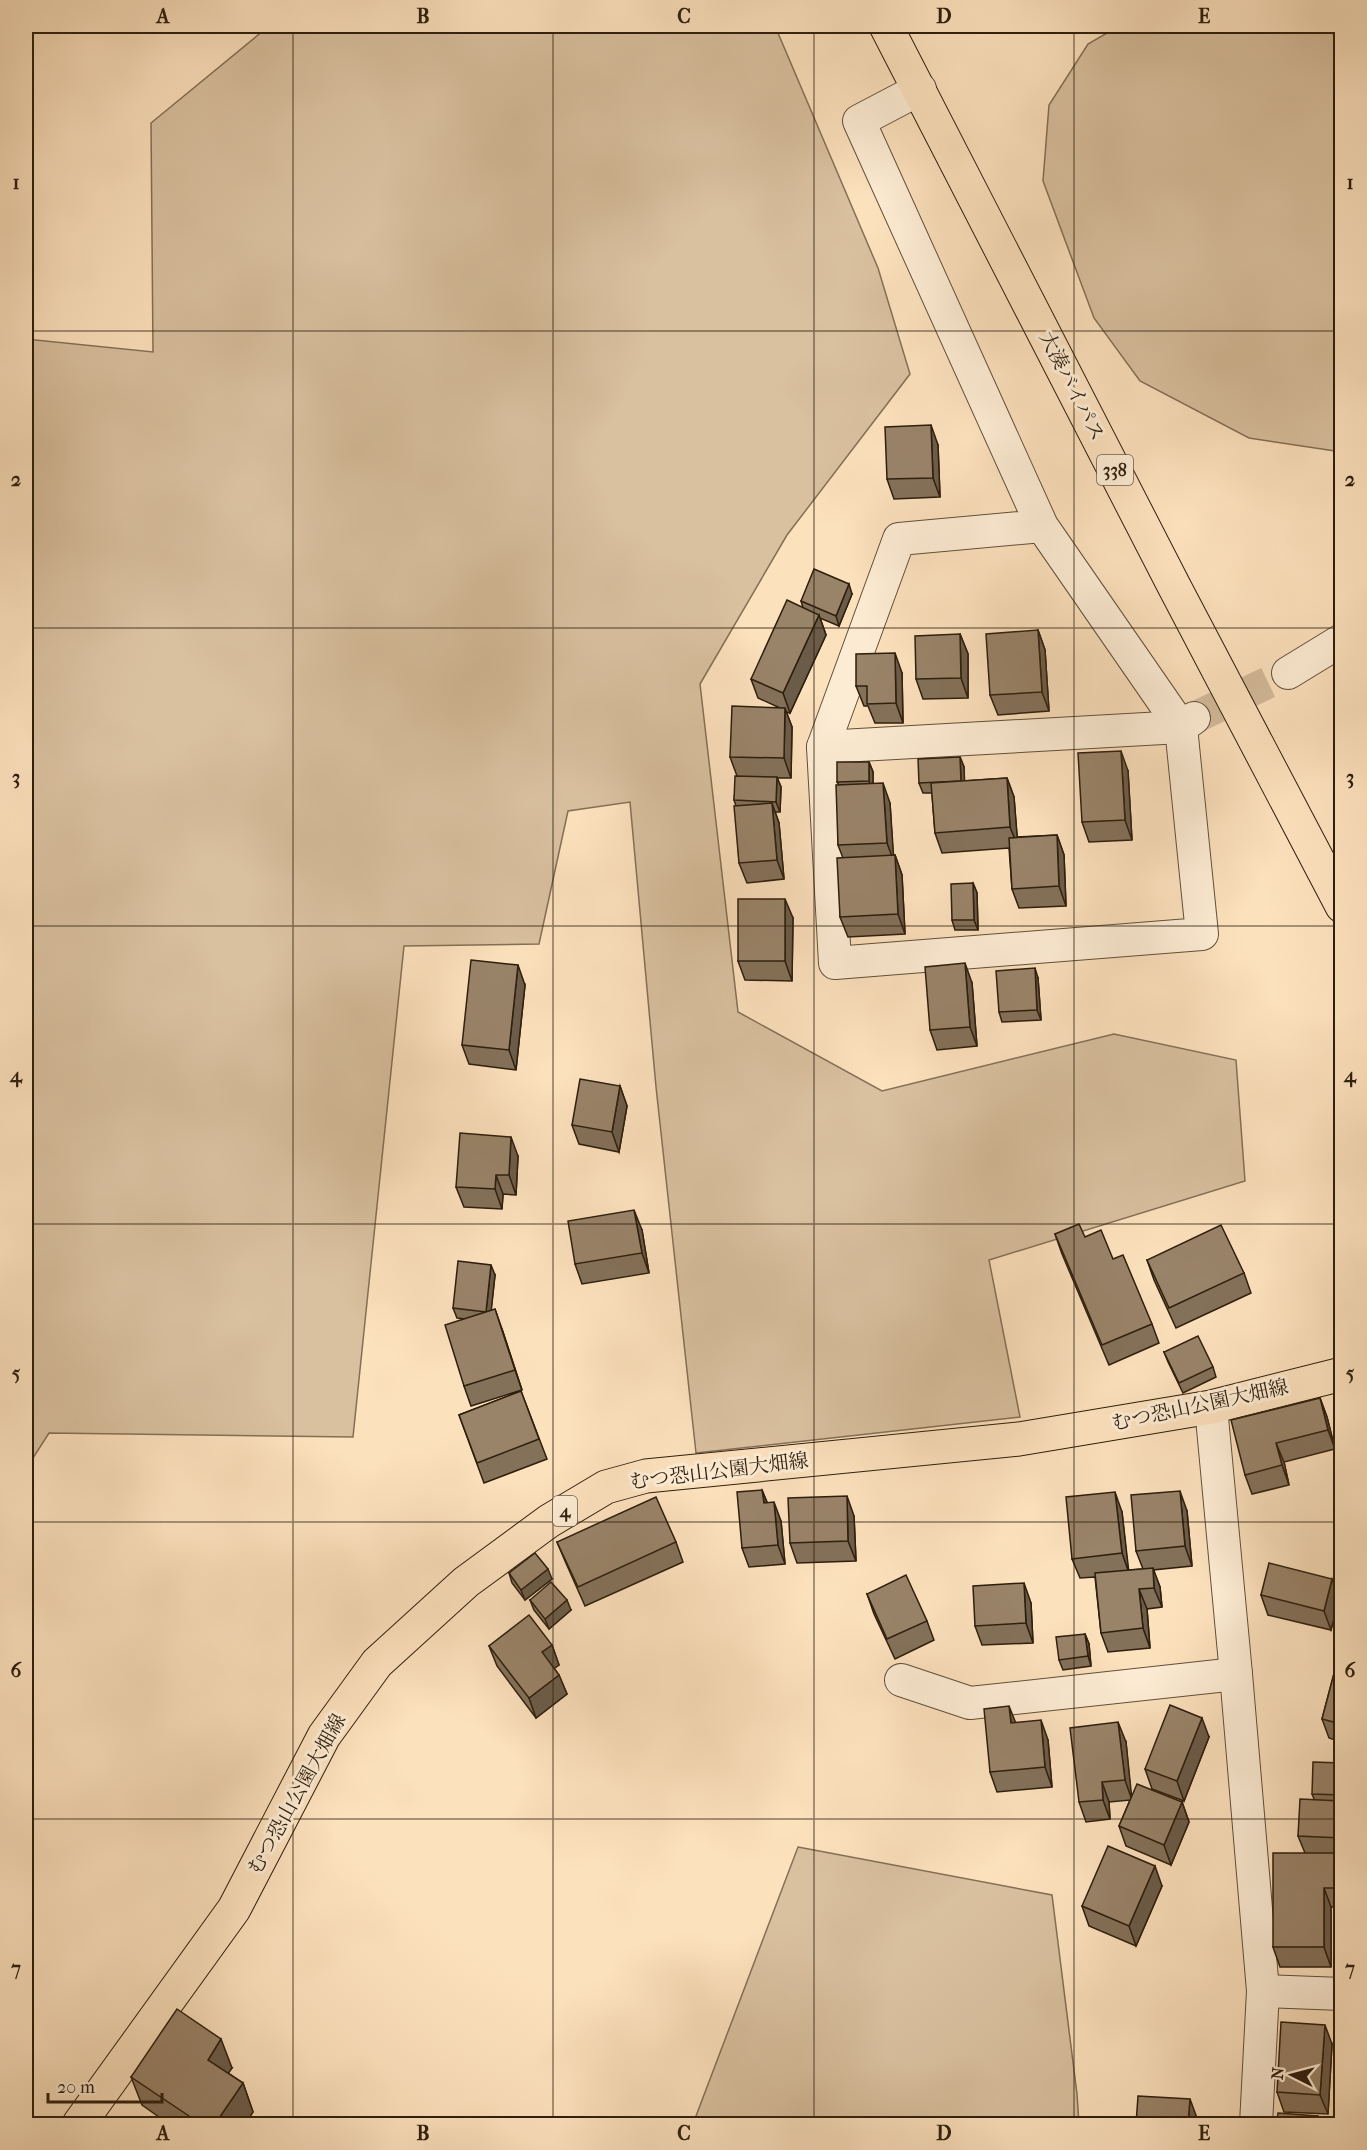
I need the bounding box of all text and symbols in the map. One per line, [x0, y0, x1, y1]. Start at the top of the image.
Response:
text: A [155, 5, 171, 28]
text: B [416, 5, 430, 28]
text: C [677, 5, 691, 28]
text: D [936, 5, 952, 28]
text: E [1198, 5, 1210, 28]
text: 1 [12, 171, 20, 194]
text: 1 [1346, 171, 1354, 194]
street label: 大湊バイパス [1035, 327, 1109, 445]
road number: 338 [1097, 455, 1133, 485]
text: 2 [11, 468, 21, 491]
text: 2 [1345, 468, 1355, 491]
text: 3 [12, 766, 20, 789]
text: 3 [1346, 766, 1354, 789]
text: 4 [9, 1064, 23, 1088]
text: 4 [1343, 1064, 1357, 1088]
text: 5 [12, 1362, 21, 1385]
text: 5 [1346, 1362, 1355, 1385]
street label: むつ恐山公園大畑線 [1110, 1375, 1290, 1435]
street label: むつ恐山公園大畑線 [628, 1449, 810, 1493]
road number: 4 [553, 1496, 577, 1526]
text: 6 [11, 1659, 23, 1682]
text: 6 [1345, 1659, 1357, 1682]
street label: むつ恐山公園大畑線 [243, 1710, 351, 1878]
text: 7 [10, 1957, 21, 1980]
text: 7 [1344, 1957, 1355, 1980]
north arrow [1262, 2045, 1322, 2105]
scale bar [48, 2066, 162, 2104]
text: N [1267, 2066, 1288, 2081]
text: 20 m [57, 2077, 95, 2098]
text: A [155, 2122, 171, 2145]
text: B [416, 2122, 430, 2145]
text: C [677, 2122, 691, 2145]
text: D [936, 2122, 952, 2145]
text: E [1198, 2122, 1210, 2145]

